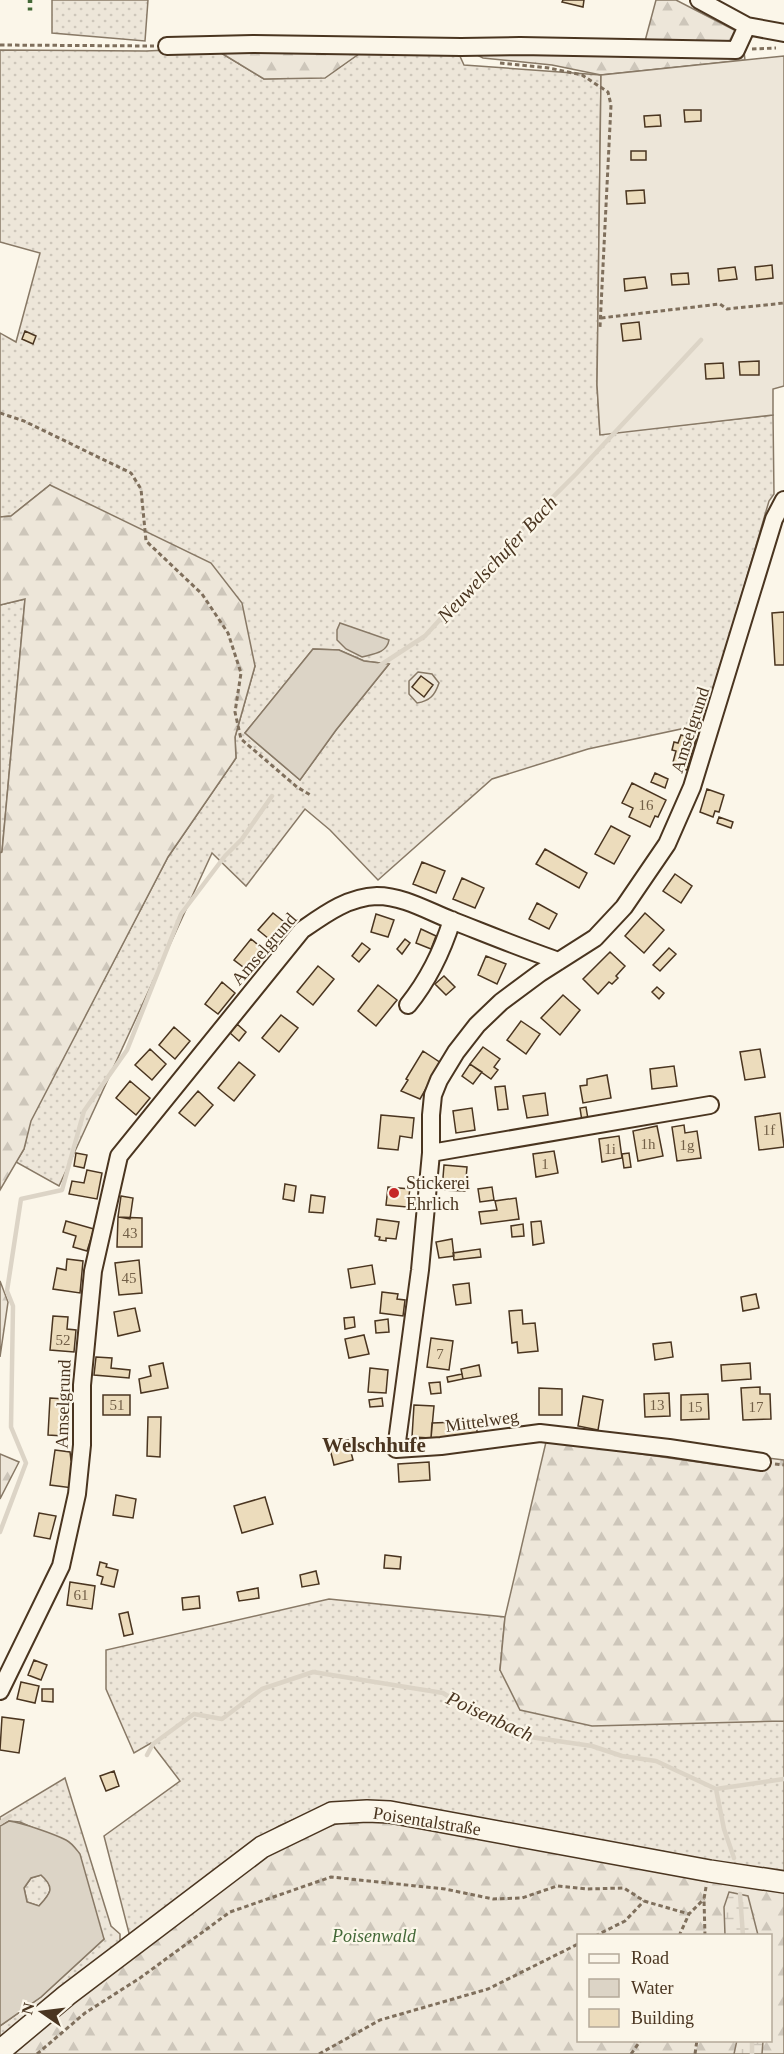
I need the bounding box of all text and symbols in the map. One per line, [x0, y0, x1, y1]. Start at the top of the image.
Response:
water label: Neuwelschufer Bach [432, 491, 562, 628]
street label: Amselgrund [667, 685, 713, 775]
house number: 16 [639, 797, 654, 813]
street label: Amselgrund [227, 909, 301, 989]
house number: 1f [763, 1122, 775, 1138]
house number: 1h [641, 1136, 656, 1152]
house number: 1g [680, 1137, 695, 1153]
house number: 1i [604, 1141, 616, 1157]
house number: 1 [541, 1156, 549, 1172]
place label: Stickerei Ehrlich [406, 1173, 470, 1214]
marker: Stickerei Ehrlich [387, 1186, 401, 1200]
house number: 43 [123, 1225, 138, 1241]
house number: 45 [122, 1270, 137, 1286]
house number: 52 [56, 1332, 71, 1348]
house number: 7 [436, 1346, 444, 1362]
street label: Amselgrund [51, 1359, 75, 1449]
house number: 51 [110, 1397, 125, 1413]
house number: 13 [650, 1397, 665, 1413]
house number: 15 [688, 1399, 703, 1415]
house number: 17 [749, 1399, 764, 1415]
street label: Mittelweg [444, 1406, 520, 1436]
district label: Welschhufe [322, 1433, 426, 1457]
house number: 61 [74, 1587, 89, 1603]
water label: Poisenbach [442, 1686, 537, 1746]
street label: Poisentalstraße [372, 1803, 482, 1839]
park label: Poisenwald [331, 1926, 417, 1946]
legend [577, 1934, 772, 2042]
text: Road [631, 1948, 669, 1968]
text: Water [631, 1978, 674, 1998]
north arrow [12, 1982, 72, 2042]
text: N [18, 2000, 38, 2016]
text: Building [631, 2008, 694, 2028]

